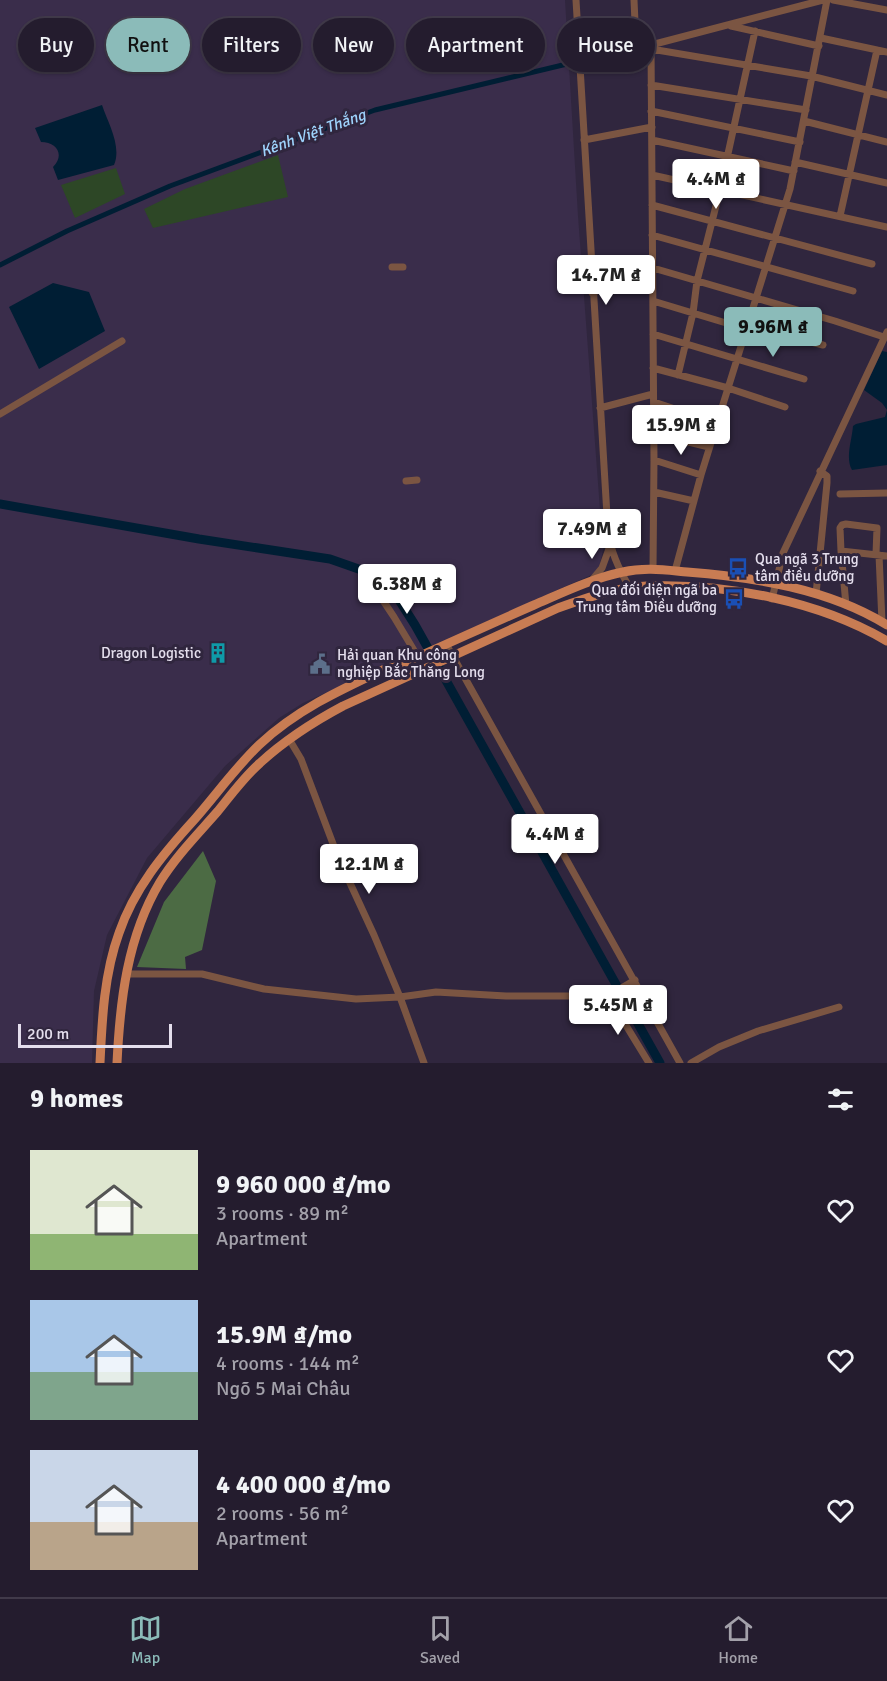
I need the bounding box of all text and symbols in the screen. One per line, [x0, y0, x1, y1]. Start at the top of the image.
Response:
chip: Buy [18, 18, 94, 72]
chip: Rent [106, 18, 190, 72]
chip: Filters [202, 18, 301, 72]
chip: New [313, 18, 394, 72]
chip: Apartment [406, 18, 545, 72]
chip: House [557, 18, 655, 72]
water label: Kênh Việt Thắng [258, 104, 370, 161]
pin: 4.4M ₫ [667, 159, 765, 210]
text: 4.4M ₫ [686, 166, 746, 191]
pin: 14.7M ₫ [551, 255, 661, 306]
text: 14.7M ₫ [571, 262, 641, 287]
pin: 9.96M ₫ [718, 307, 828, 358]
text: 9.96M ₫ [738, 314, 808, 339]
pin: 15.9M ₫ [626, 405, 736, 456]
text: 15.9M ₫ [646, 412, 716, 437]
pin: 7.49M ₫ [537, 509, 647, 560]
text: 7.49M ₫ [557, 516, 627, 541]
place label: Qua ngã 3 Trung tâm điều dưỡng [755, 550, 859, 585]
bus stop icon: Qua ngã 3 Trung tâm điều dưỡng [726, 556, 750, 580]
pin: 6.38M ₫ [352, 564, 462, 615]
text: 6.38M ₫ [372, 571, 442, 596]
place label: Qua đối diện ngã ba Trung tâm Điều dưỡng [576, 581, 717, 616]
bus stop icon: Qua đối diện ngã ba Trung tâm Điều dưỡng [722, 587, 746, 611]
building icon: Dragon Logistic [206, 641, 230, 665]
place label: Dragon Logistic [101, 644, 201, 662]
place label: Hải quan Khu công nghiệp Bắc Thăng Long [337, 646, 485, 681]
public building icon: Hải quan Khu công nghiệp Bắc Thăng Long [308, 652, 332, 676]
pin: 4.4M ₫ [506, 814, 604, 865]
text: 4.4M ₫ [525, 821, 585, 846]
pin: 12.1M ₫ [314, 844, 424, 895]
text: 12.1M ₫ [334, 851, 404, 876]
pin: 5.45M ₫ [563, 985, 673, 1036]
text: 5.45M ₫ [583, 992, 653, 1017]
scale bar [18, 1021, 172, 1048]
text: 200 m [27, 1024, 69, 1044]
text: 9 homes [30, 1083, 123, 1115]
icon: filters [824, 1083, 857, 1116]
text: 9 960 000 ₫/mo [216, 1169, 391, 1201]
icon: home [78, 1174, 150, 1246]
icon: heart [824, 1194, 857, 1227]
text: 3 rooms · 89 m² [216, 1201, 349, 1226]
text: Apartment [216, 1226, 308, 1251]
text: 15.9M ₫/mo [216, 1319, 352, 1351]
icon: home [78, 1324, 150, 1396]
icon: heart [824, 1344, 857, 1377]
text: 4 rooms · 144 m² [216, 1351, 360, 1376]
text: Ngõ 5 Mai Châu [216, 1376, 350, 1401]
text: 4 400 000 ₫/mo [216, 1469, 391, 1501]
icon: home [78, 1474, 150, 1546]
icon: heart [824, 1494, 857, 1527]
text: 2 rooms · 56 m² [216, 1501, 349, 1526]
text: Apartment [216, 1526, 308, 1551]
tab: Map [129, 1612, 162, 1668]
tab: Saved [420, 1612, 460, 1668]
tab: Home [718, 1612, 758, 1668]

